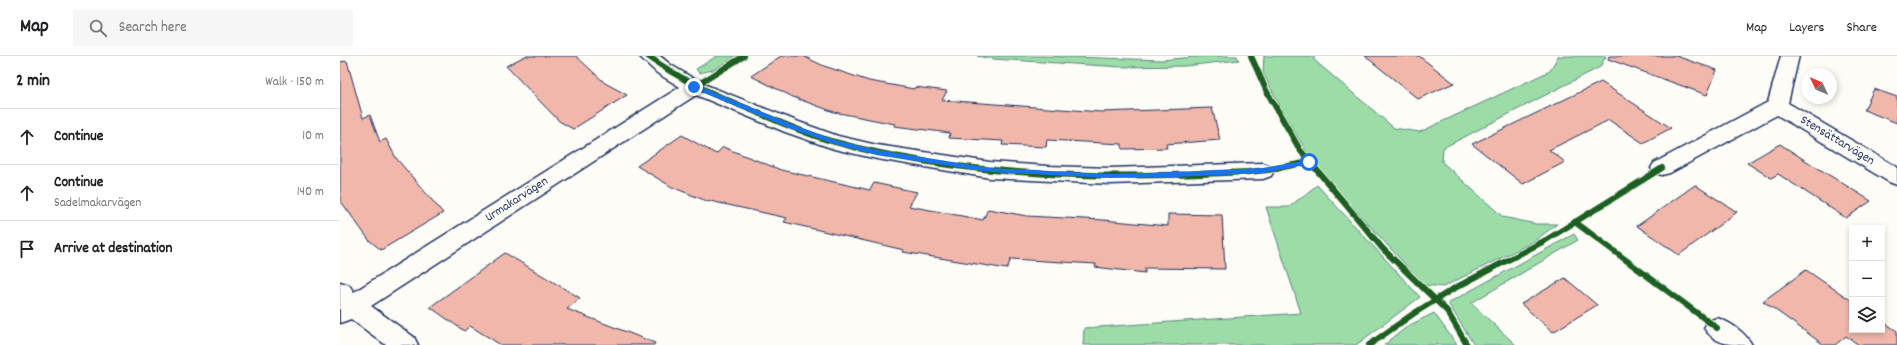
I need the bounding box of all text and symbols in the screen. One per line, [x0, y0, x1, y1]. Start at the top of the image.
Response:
search box [73, 10, 353, 46]
text: Map [20, 14, 49, 41]
icon: search [87, 17, 109, 39]
text: Search here [119, 17, 187, 39]
text: Map [1746, 18, 1767, 38]
text: Layers [1789, 18, 1824, 38]
text: Share [1846, 18, 1877, 38]
north arrow [1801, 68, 1837, 104]
text: 2 min [16, 70, 50, 94]
text: Walk · 150 m [265, 73, 324, 92]
route end [685, 78, 703, 96]
street label: Stensättarvägen [1796, 111, 1878, 171]
icon: ahead [16, 126, 38, 148]
text: Continue [54, 126, 103, 148]
text: 10 m [302, 127, 324, 146]
route start [1300, 153, 1318, 171]
text: Continue [54, 172, 103, 194]
street label: Urmakarvägen [482, 173, 552, 227]
icon: ahead [16, 182, 38, 204]
text: 140 m [297, 183, 324, 202]
text: Sadelmakarvägen [54, 194, 141, 213]
map controls [1849, 225, 1885, 333]
button: + [1849, 225, 1885, 261]
icon: arrive [16, 238, 38, 260]
text: Arrive at destination [54, 238, 172, 260]
button: − [1849, 261, 1885, 297]
button: layers [1849, 297, 1885, 333]

